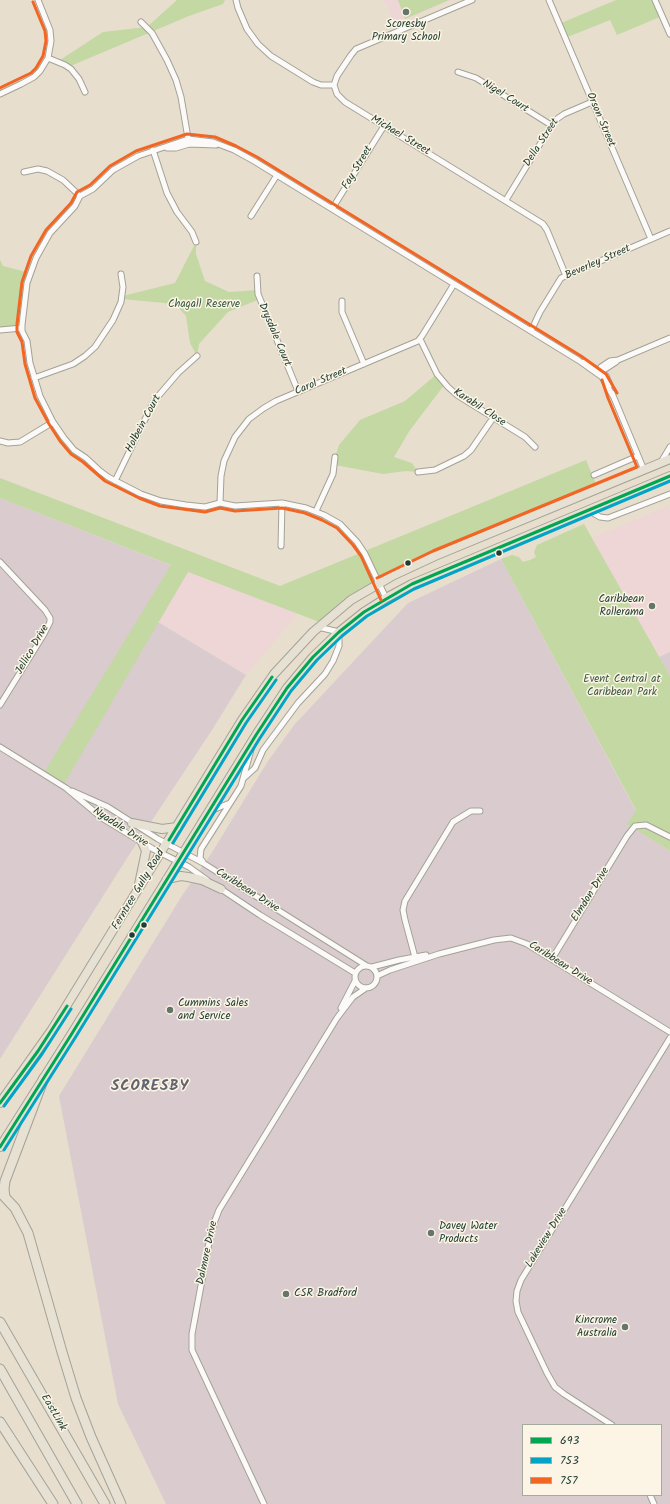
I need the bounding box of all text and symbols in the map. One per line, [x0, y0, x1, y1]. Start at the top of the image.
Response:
marker: Scoresby Primary School [401, 7, 411, 17]
place label: Scoresby Primary School [372, 18, 440, 44]
street label: Nigel Court [479, 78, 531, 116]
street label: Orson Street [583, 91, 617, 149]
street label: Michael Street [368, 113, 432, 159]
street label: Della Street [522, 116, 562, 170]
street label: Fay Street [340, 144, 376, 192]
street label: Beverley Street [563, 243, 633, 283]
park label: Chagall Reserve [168, 298, 240, 312]
street label: Drysdale Court [255, 301, 293, 369]
street label: Carol Street [293, 365, 349, 399]
street label: Karabil Close [450, 386, 508, 430]
street label: Holbein Court [123, 393, 165, 455]
unlabelled marker [494, 548, 504, 558]
unlabelled marker [403, 558, 413, 568]
place label: Caribbean Rollerama [598, 593, 644, 619]
marker: Caribbean Rollerama [647, 601, 657, 611]
street label: Jellico Drive [13, 623, 53, 677]
park label: Event Central at Caribbean Park [583, 673, 661, 699]
street label: Nyadale Drive [90, 805, 150, 851]
street label: Ferntree Gully Road [110, 847, 168, 933]
street label: Elmdon Drive [569, 865, 613, 925]
street label: Caribbean Drive [213, 866, 281, 916]
unlabelled marker [139, 920, 149, 930]
unlabelled marker [127, 930, 137, 940]
street label: Caribbean Drive [526, 939, 594, 989]
place label: Cummins Sales and Service [178, 997, 248, 1023]
marker: Cummins Sales and Service [165, 1005, 175, 1015]
district label: SCORESBY [111, 1078, 189, 1096]
street label: Lakeview Drive [523, 1206, 571, 1270]
street label: Dalmore Drive [195, 1220, 221, 1286]
place label: Davey Water Products [439, 1220, 497, 1246]
marker: Davey Water Products [426, 1228, 436, 1238]
place label: CSR Bradford [294, 1287, 357, 1301]
marker: CSR Bradford [281, 1289, 291, 1299]
place label: Kincrome Australia [575, 1314, 617, 1340]
marker: Kincrome Australia [620, 1322, 630, 1332]
street label: EastLink [37, 1392, 69, 1434]
legend [522, 1424, 662, 1496]
text: 693 [560, 1431, 579, 1450]
text: 753 [560, 1451, 579, 1470]
text: 757 [560, 1471, 578, 1490]

